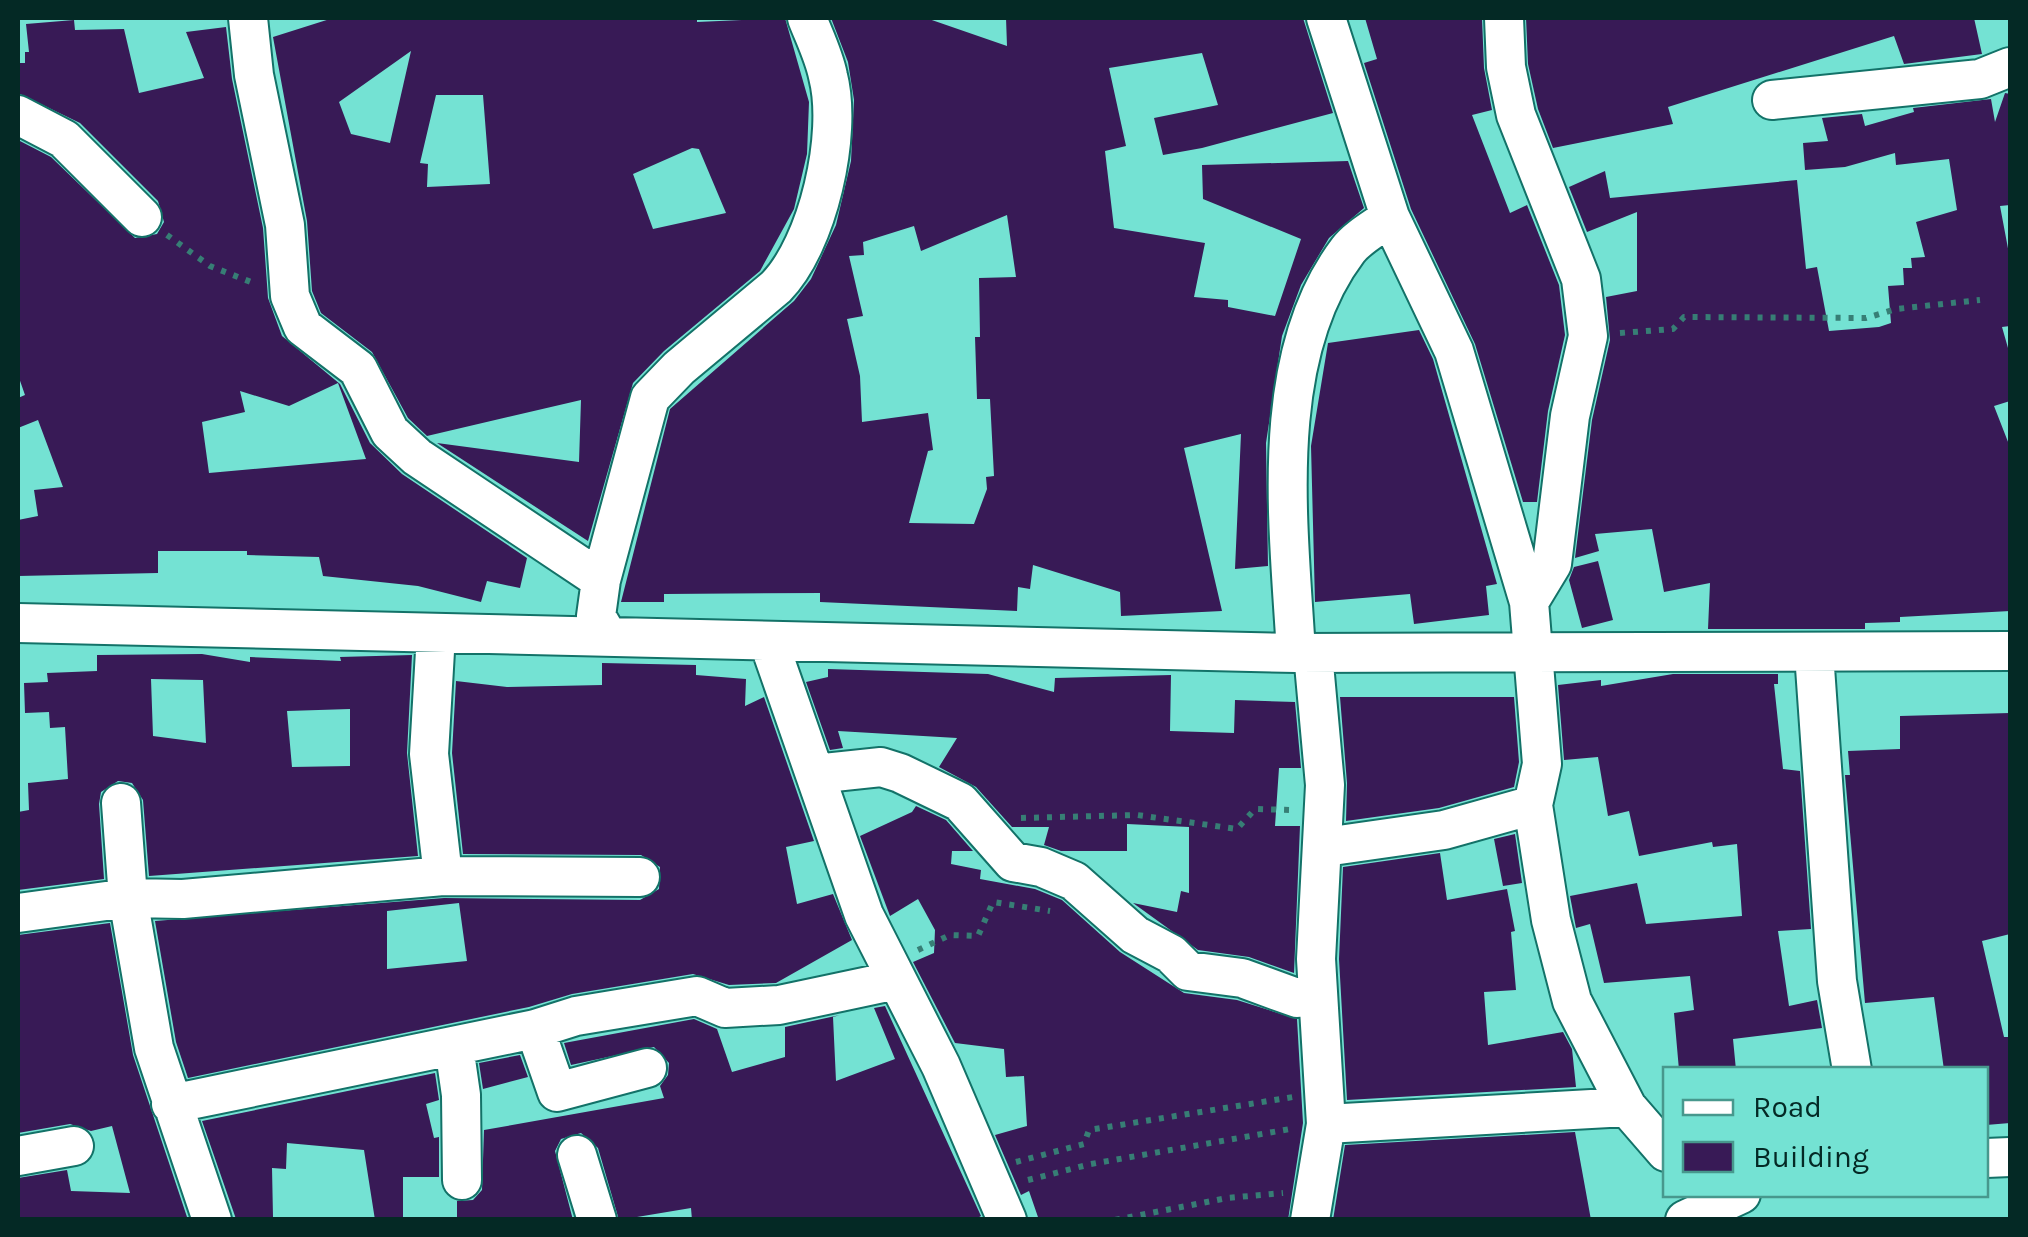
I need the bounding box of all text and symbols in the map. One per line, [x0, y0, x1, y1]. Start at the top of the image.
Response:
legend [1663, 1067, 1988, 1197]
text: Road [1753, 1089, 1822, 1125]
text: Building [1753, 1139, 1869, 1175]

